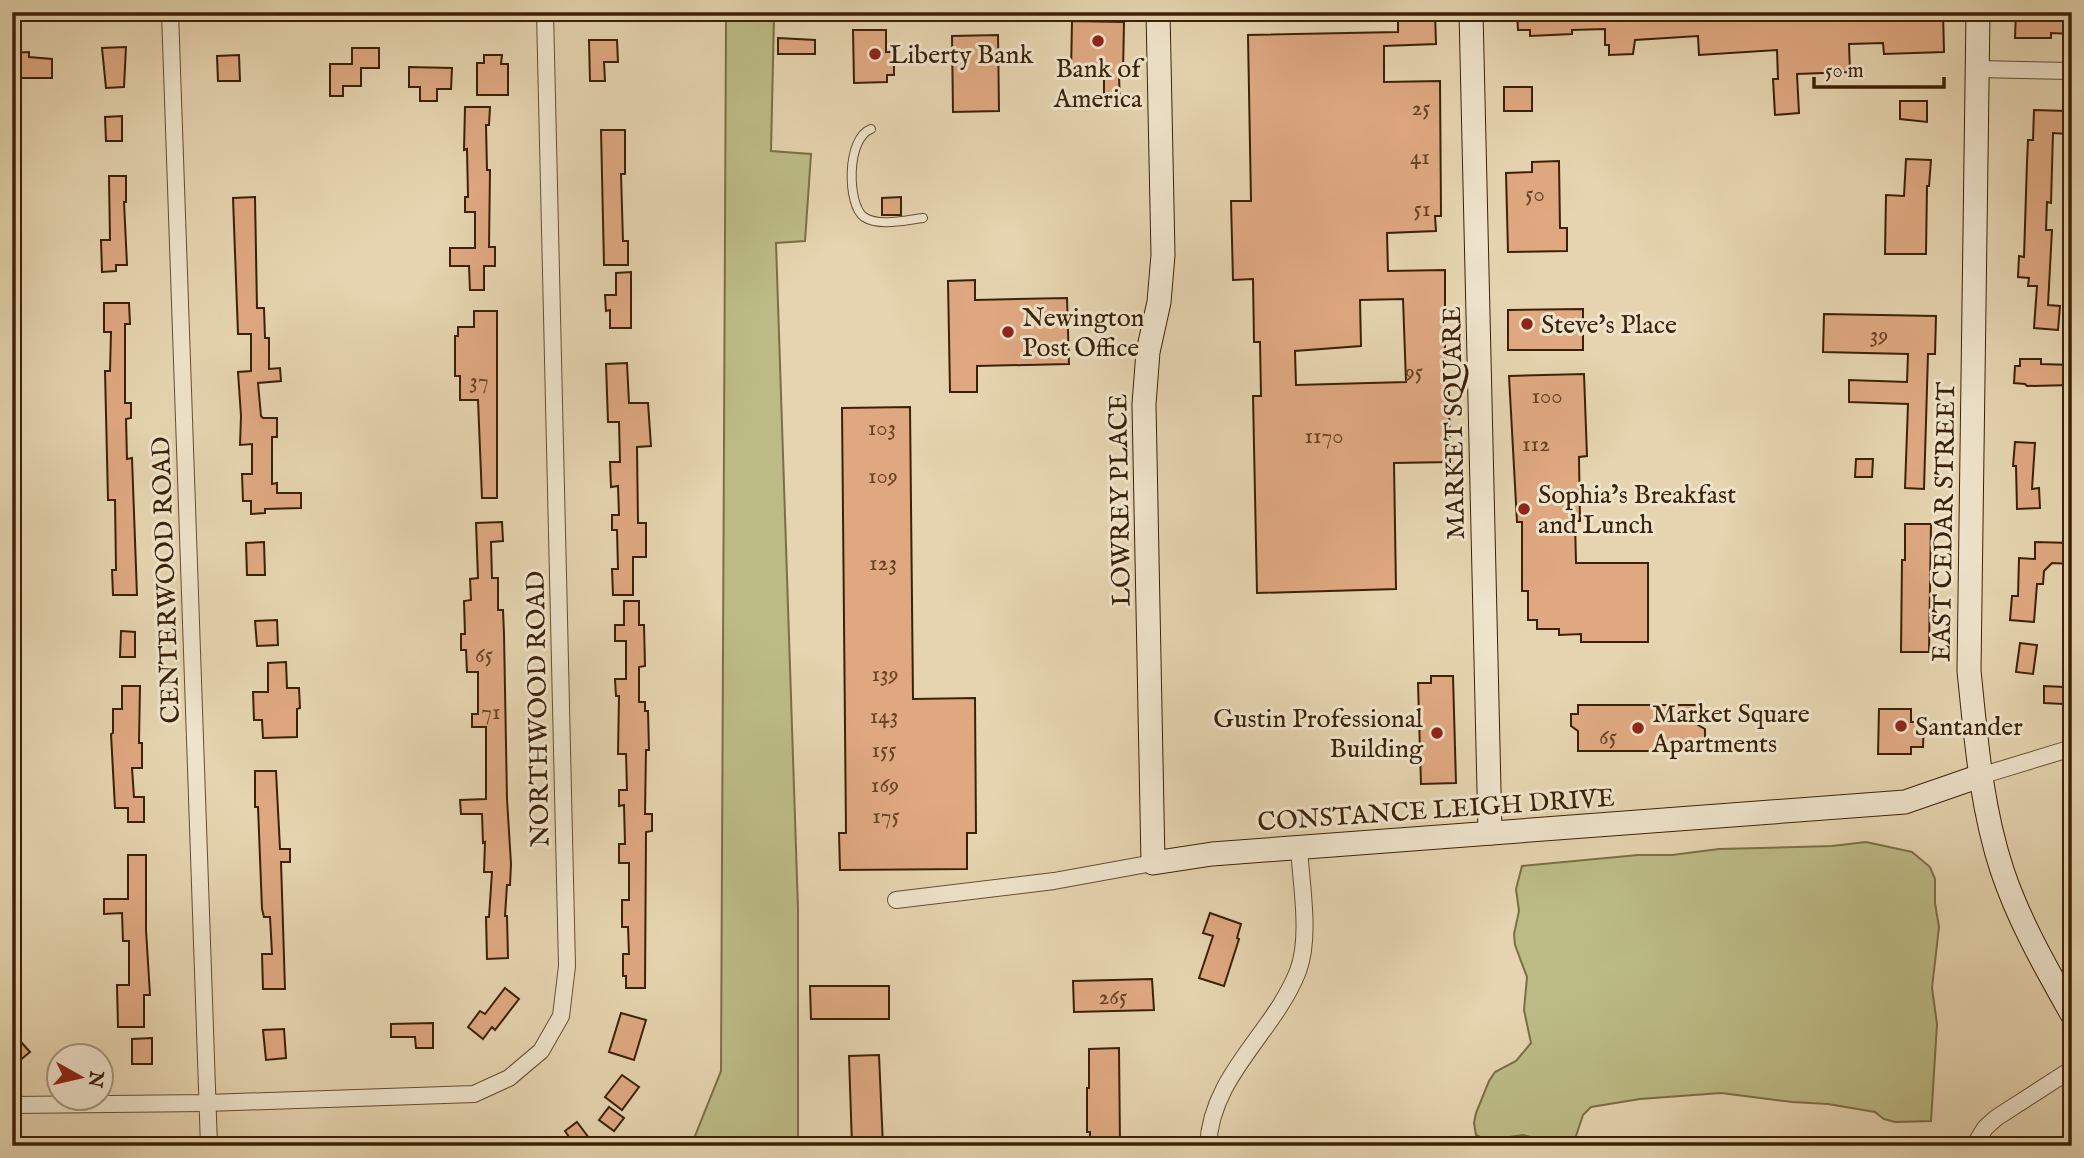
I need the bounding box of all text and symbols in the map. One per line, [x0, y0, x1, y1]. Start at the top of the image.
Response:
marker: Bank of America [1090, 33, 1106, 49]
place label: Liberty Bank [889, 39, 1034, 72]
marker: Liberty Bank [867, 46, 883, 62]
scale bar [1814, 46, 1944, 90]
place label: Bank of America [1053, 53, 1145, 116]
text: 50 m [1825, 58, 1864, 85]
house number: 25 [1411, 94, 1431, 123]
house number: 41 [1410, 143, 1430, 172]
house number: 50 [1525, 180, 1545, 209]
house number: 51 [1414, 195, 1430, 224]
place label: Newington Post Office [1022, 302, 1145, 365]
street label: MARKET SQUARE [1436, 306, 1473, 540]
place label: Steve's Place [1541, 309, 1677, 342]
marker: Steve's Place [1519, 316, 1535, 332]
house number: 39 [1870, 321, 1888, 350]
marker: Newington Post Office [1000, 324, 1016, 340]
house number: 95 [1404, 358, 1423, 387]
house number: 37 [469, 367, 489, 396]
house number: 100 [1531, 382, 1563, 411]
street label: EAST CEDAR STREET [1926, 382, 1963, 662]
street label: LOWREY PLACE [1102, 393, 1139, 607]
house number: 103 [868, 414, 896, 443]
house number: 1170 [1304, 422, 1344, 451]
house number: 112 [1522, 430, 1550, 459]
street label: CENTERWOOD ROAD [145, 436, 188, 724]
house number: 109 [868, 462, 898, 491]
place label: Sophia’s Breakfast and Lunch [1538, 479, 1736, 542]
marker: Sophia’s Breakfast and Lunch [1516, 501, 1532, 517]
house number: 123 [869, 549, 897, 578]
street label: NORTHWOOD ROAD [520, 570, 557, 848]
house number: 65 [475, 641, 493, 670]
house number: 139 [871, 660, 899, 689]
house number: 71 [481, 698, 501, 727]
place label: Market Square Apartments [1651, 698, 1810, 761]
house number: 143 [870, 702, 898, 731]
place label: Gustin Professional Building [1213, 703, 1424, 766]
place label: Santander [1915, 711, 2023, 744]
marker: Santander [1893, 718, 1909, 734]
marker: Market Square Apartments [1630, 720, 1646, 736]
house number: 65 [1599, 723, 1617, 752]
marker: Gustin Professional Building [1429, 725, 1445, 741]
house number: 155 [871, 736, 897, 765]
house number: 169 [871, 771, 899, 800]
street label: CONSTANCE LEIGH DRIVE [1256, 782, 1616, 839]
house number: 175 [872, 802, 900, 831]
house number: 265 [1099, 983, 1127, 1012]
north arrow [46, 1042, 116, 1112]
text: N [82, 1068, 108, 1089]

